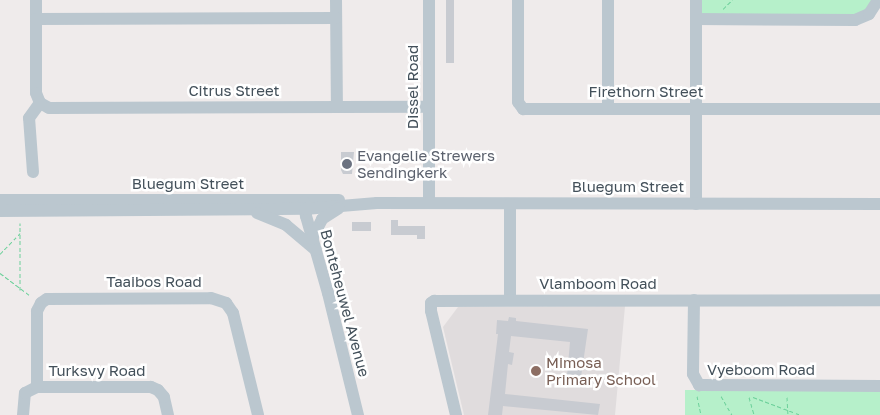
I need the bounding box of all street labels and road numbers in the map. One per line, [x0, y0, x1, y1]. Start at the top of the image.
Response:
street label: Dissel Road [404, 45, 422, 129]
street label: Citrus Street [188, 82, 280, 100]
street label: Firethorn Street [589, 83, 703, 101]
street label: Bluegum Street [132, 175, 244, 193]
street label: Bluegum Street [572, 178, 684, 196]
street label: Bonteheuwel Avenue [317, 227, 373, 379]
street label: Taaibos Road [106, 273, 202, 291]
street label: Vlamboom Road [539, 275, 657, 293]
street label: Vyeboom Road [707, 361, 815, 379]
street label: Turksvy Road [48, 362, 146, 380]

